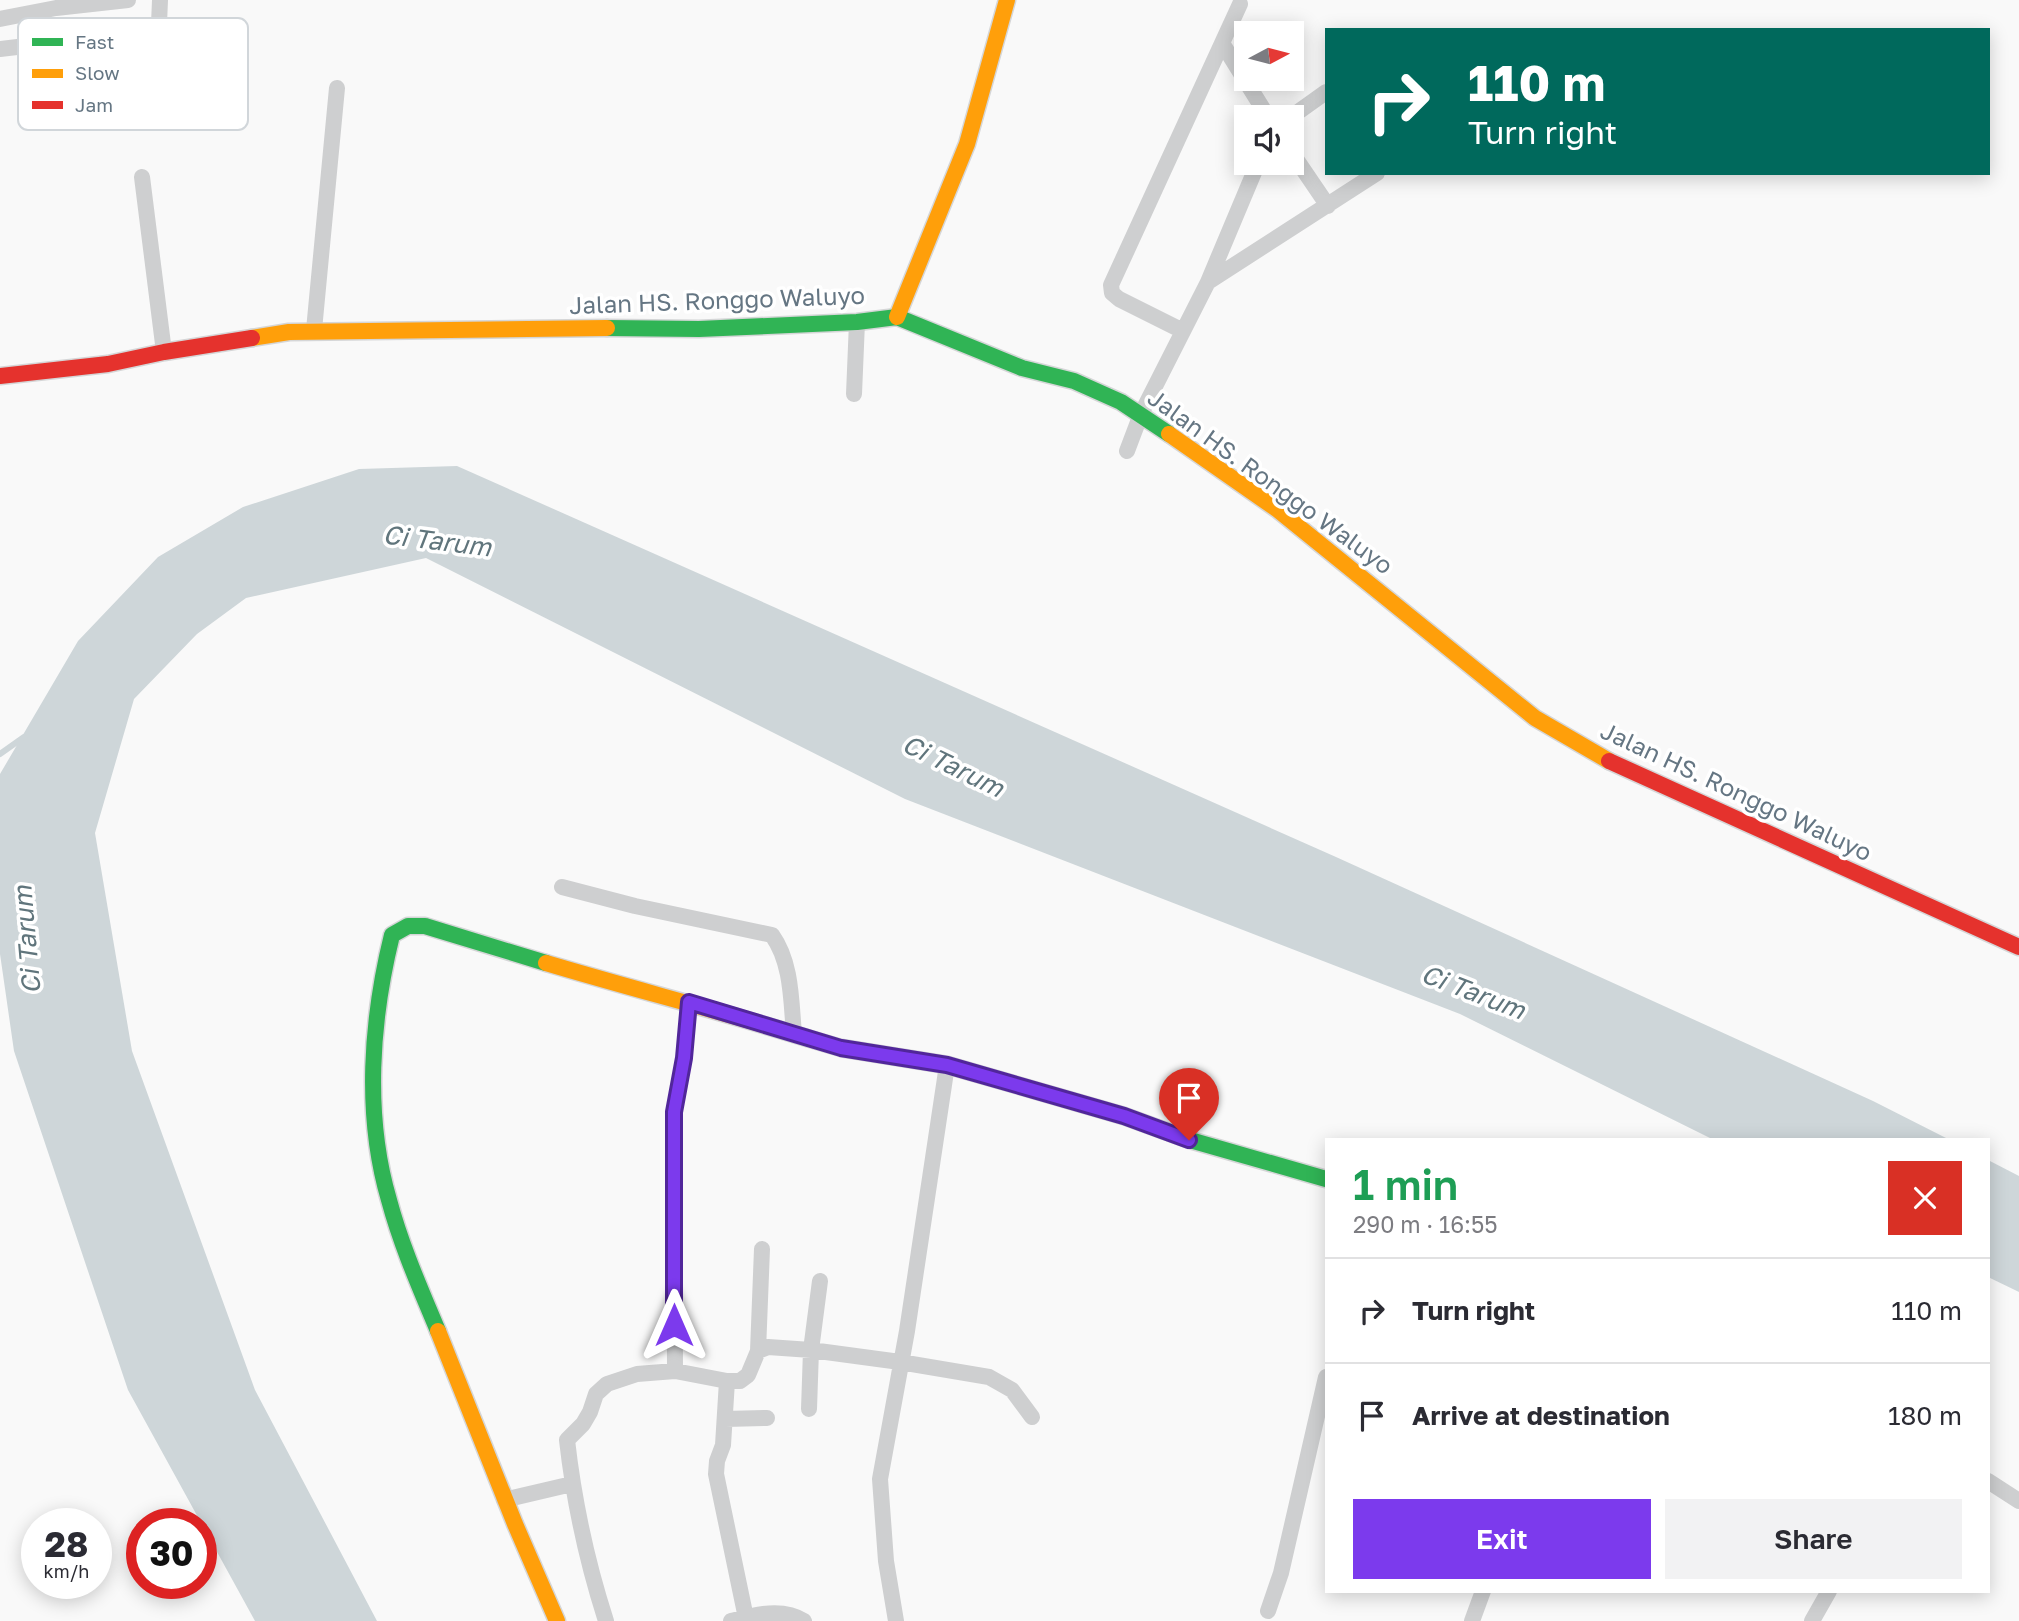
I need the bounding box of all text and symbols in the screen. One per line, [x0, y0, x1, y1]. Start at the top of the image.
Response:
legend [18, 18, 248, 130]
north arrow [1234, 21, 1304, 91]
map controls [1234, 21, 1304, 175]
text: Fast [75, 30, 114, 53]
text: 110 m [1468, 53, 1605, 112]
icon: right [1353, 56, 1444, 147]
text: Slow [75, 61, 120, 84]
text: Jam [75, 93, 113, 116]
button: sound [1234, 105, 1304, 175]
text: Turn right [1468, 113, 1617, 151]
street label: Jalan HS. Ronggo Waluyo [569, 280, 865, 319]
street label: Jalan HS. Ronggo Waluyo [1143, 382, 1399, 579]
water label: Ci Tarum [381, 519, 494, 563]
street label: Jalan HS. Ronggo Waluyo [1596, 715, 1877, 866]
water label: Ci Tarum [898, 728, 1010, 804]
water label: Ci Tarum [6, 884, 47, 995]
water label: Ci Tarum [1417, 958, 1530, 1026]
pin [1159, 1068, 1219, 1140]
icon: arrive [1170, 1079, 1208, 1117]
text: 1 min [1353, 1159, 1458, 1209]
button: close [1888, 1161, 1962, 1235]
text: 290 m · 16:55 [1353, 1210, 1498, 1238]
position arrow [637, 1288, 711, 1362]
icon: right [1353, 1292, 1391, 1330]
text: Turn right [1412, 1295, 1535, 1326]
text: 110 m [1891, 1295, 1962, 1326]
icon: arrive [1353, 1397, 1391, 1435]
text: Arrive at destination [1412, 1400, 1670, 1431]
text: 180 m [1888, 1400, 1962, 1431]
button: Exit [1353, 1499, 1651, 1579]
button: Share [1665, 1499, 1962, 1579]
speed limit sign: 30 [126, 1508, 217, 1599]
text: 28 [45, 1523, 88, 1565]
text: km/h [44, 1560, 89, 1582]

